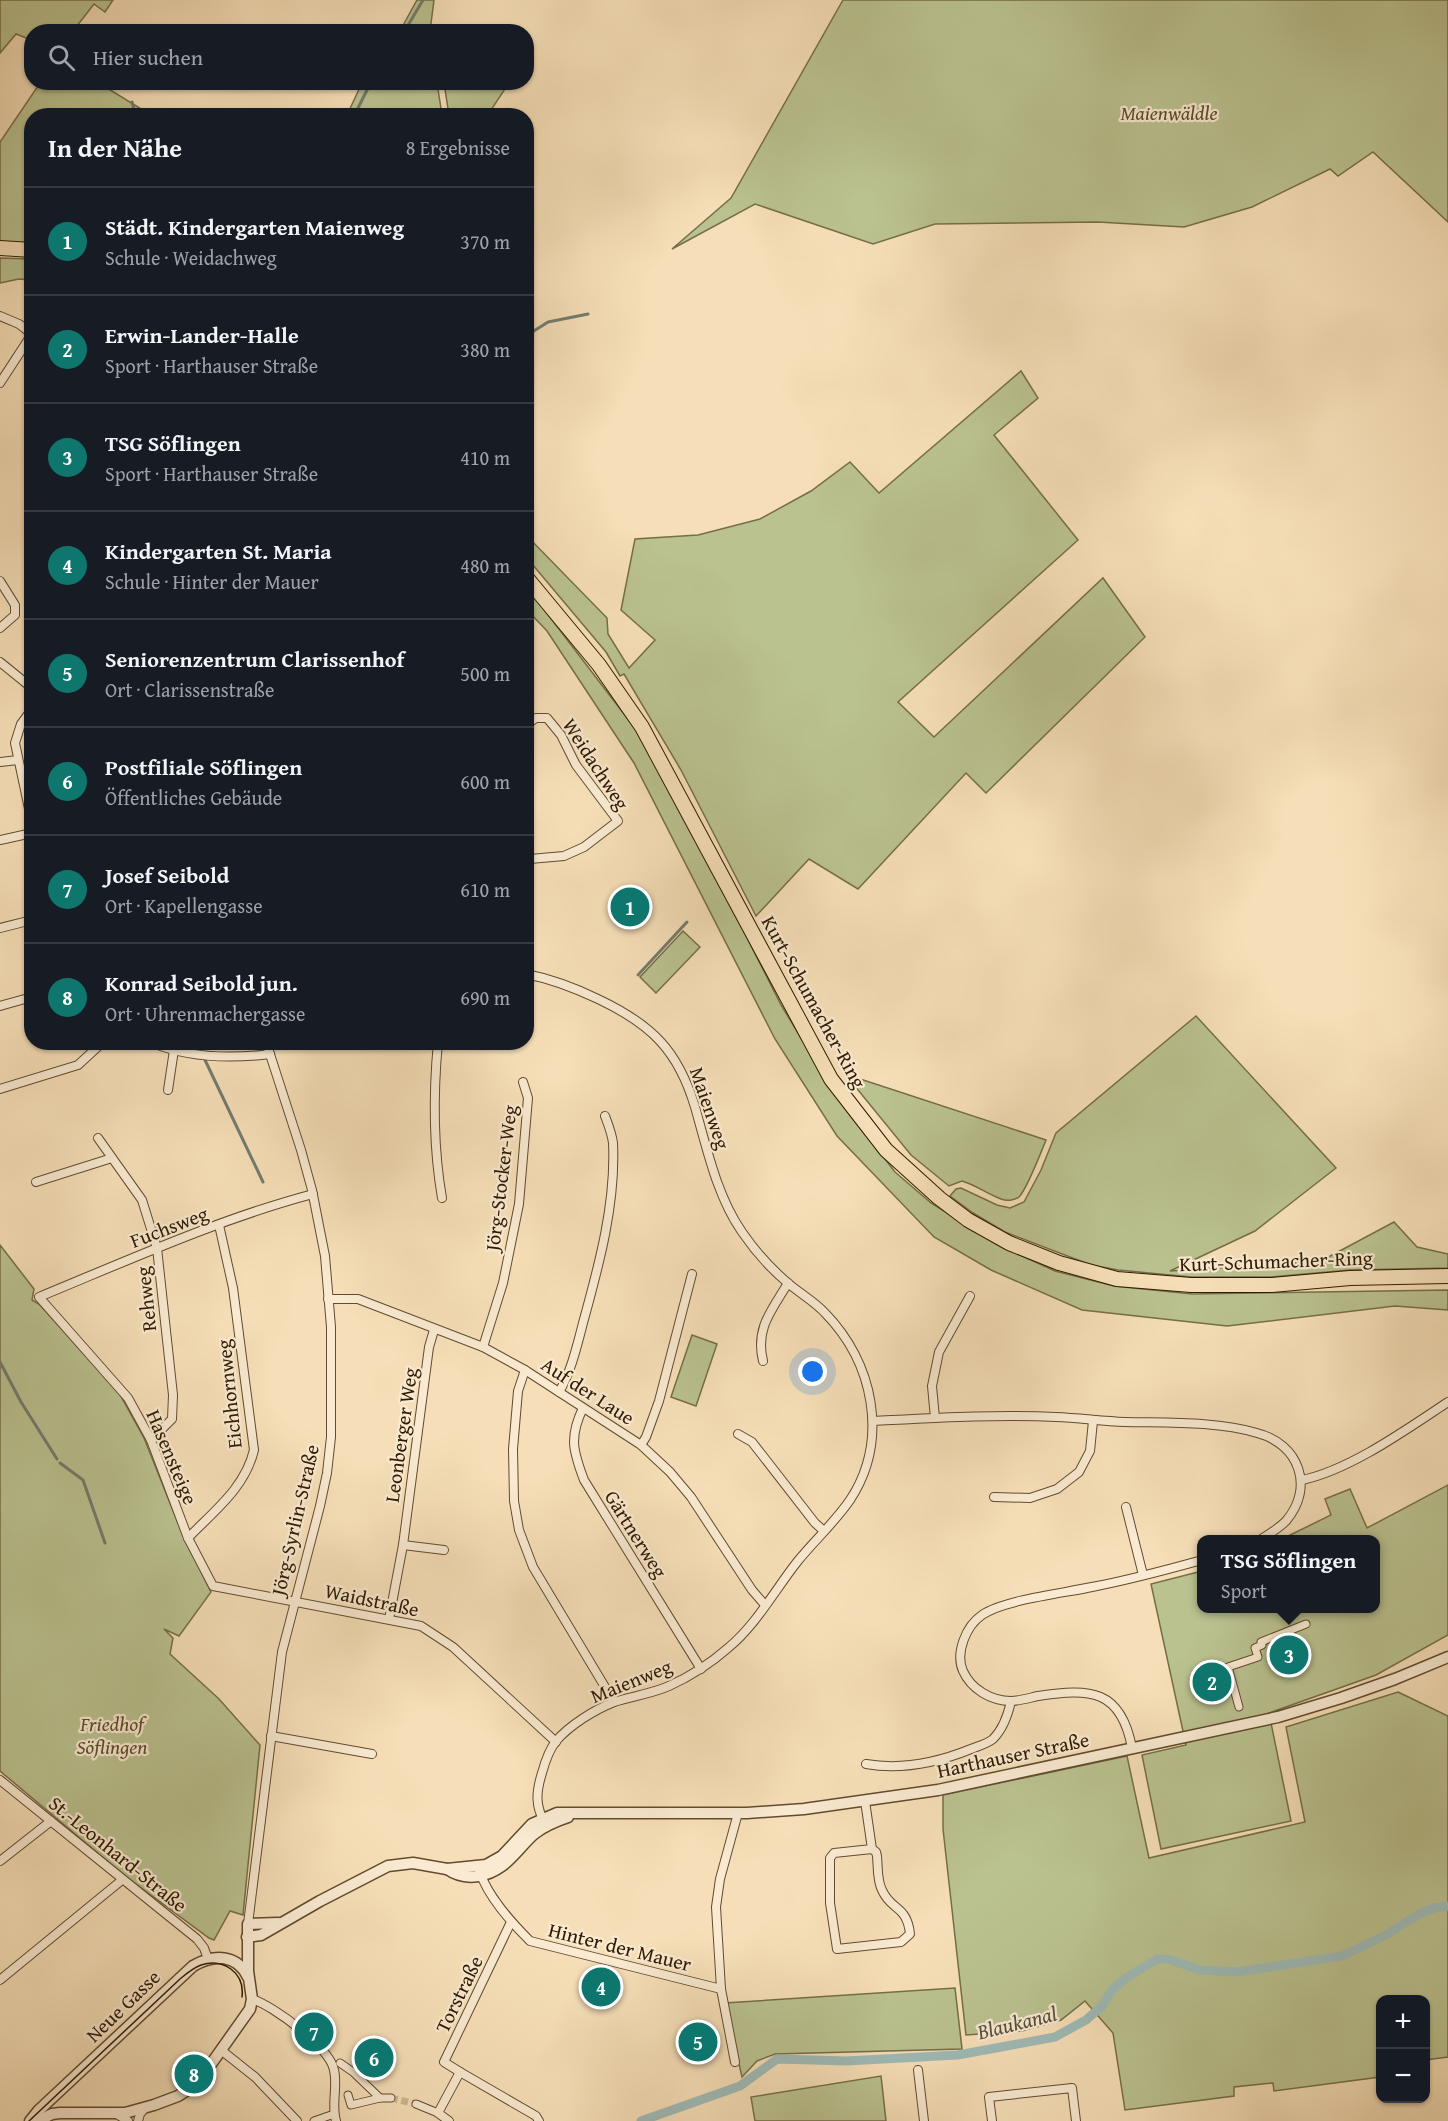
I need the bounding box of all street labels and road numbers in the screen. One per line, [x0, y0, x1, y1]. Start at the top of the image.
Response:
street label: Weidachweg [556, 712, 637, 815]
street label: Kurt-Schumacher-Ring [755, 910, 874, 1093]
street label: Maienweg [683, 1063, 738, 1153]
street label: Jörg-Stocker-Weg [477, 1103, 524, 1256]
street label: Fuchsweg [126, 1198, 212, 1255]
street label: Kurt-Schumacher-Ring [1179, 1243, 1373, 1278]
street label: Rehweg [128, 1265, 163, 1333]
street label: Eichhornweg [208, 1338, 249, 1450]
street label: Auf der Laue [536, 1350, 641, 1432]
street label: Leonberger Weg [377, 1365, 424, 1504]
street label: Hasensteige [139, 1405, 205, 1509]
street label: Jörg-Syrlin-Straße [262, 1441, 326, 1601]
street label: Gärtnerweg [598, 1484, 675, 1583]
street label: Waidstraße [322, 1575, 422, 1624]
street label: Maienweg [586, 1651, 676, 1710]
street label: Harthauser Straße [934, 1724, 1092, 1785]
street label: St.-Leonhard-Straße [43, 1789, 194, 1919]
street label: Hinter der Mauer [546, 1915, 695, 1978]
street label: Torstraße [427, 1950, 490, 2037]
street label: Neue Gasse [79, 1963, 166, 2049]

